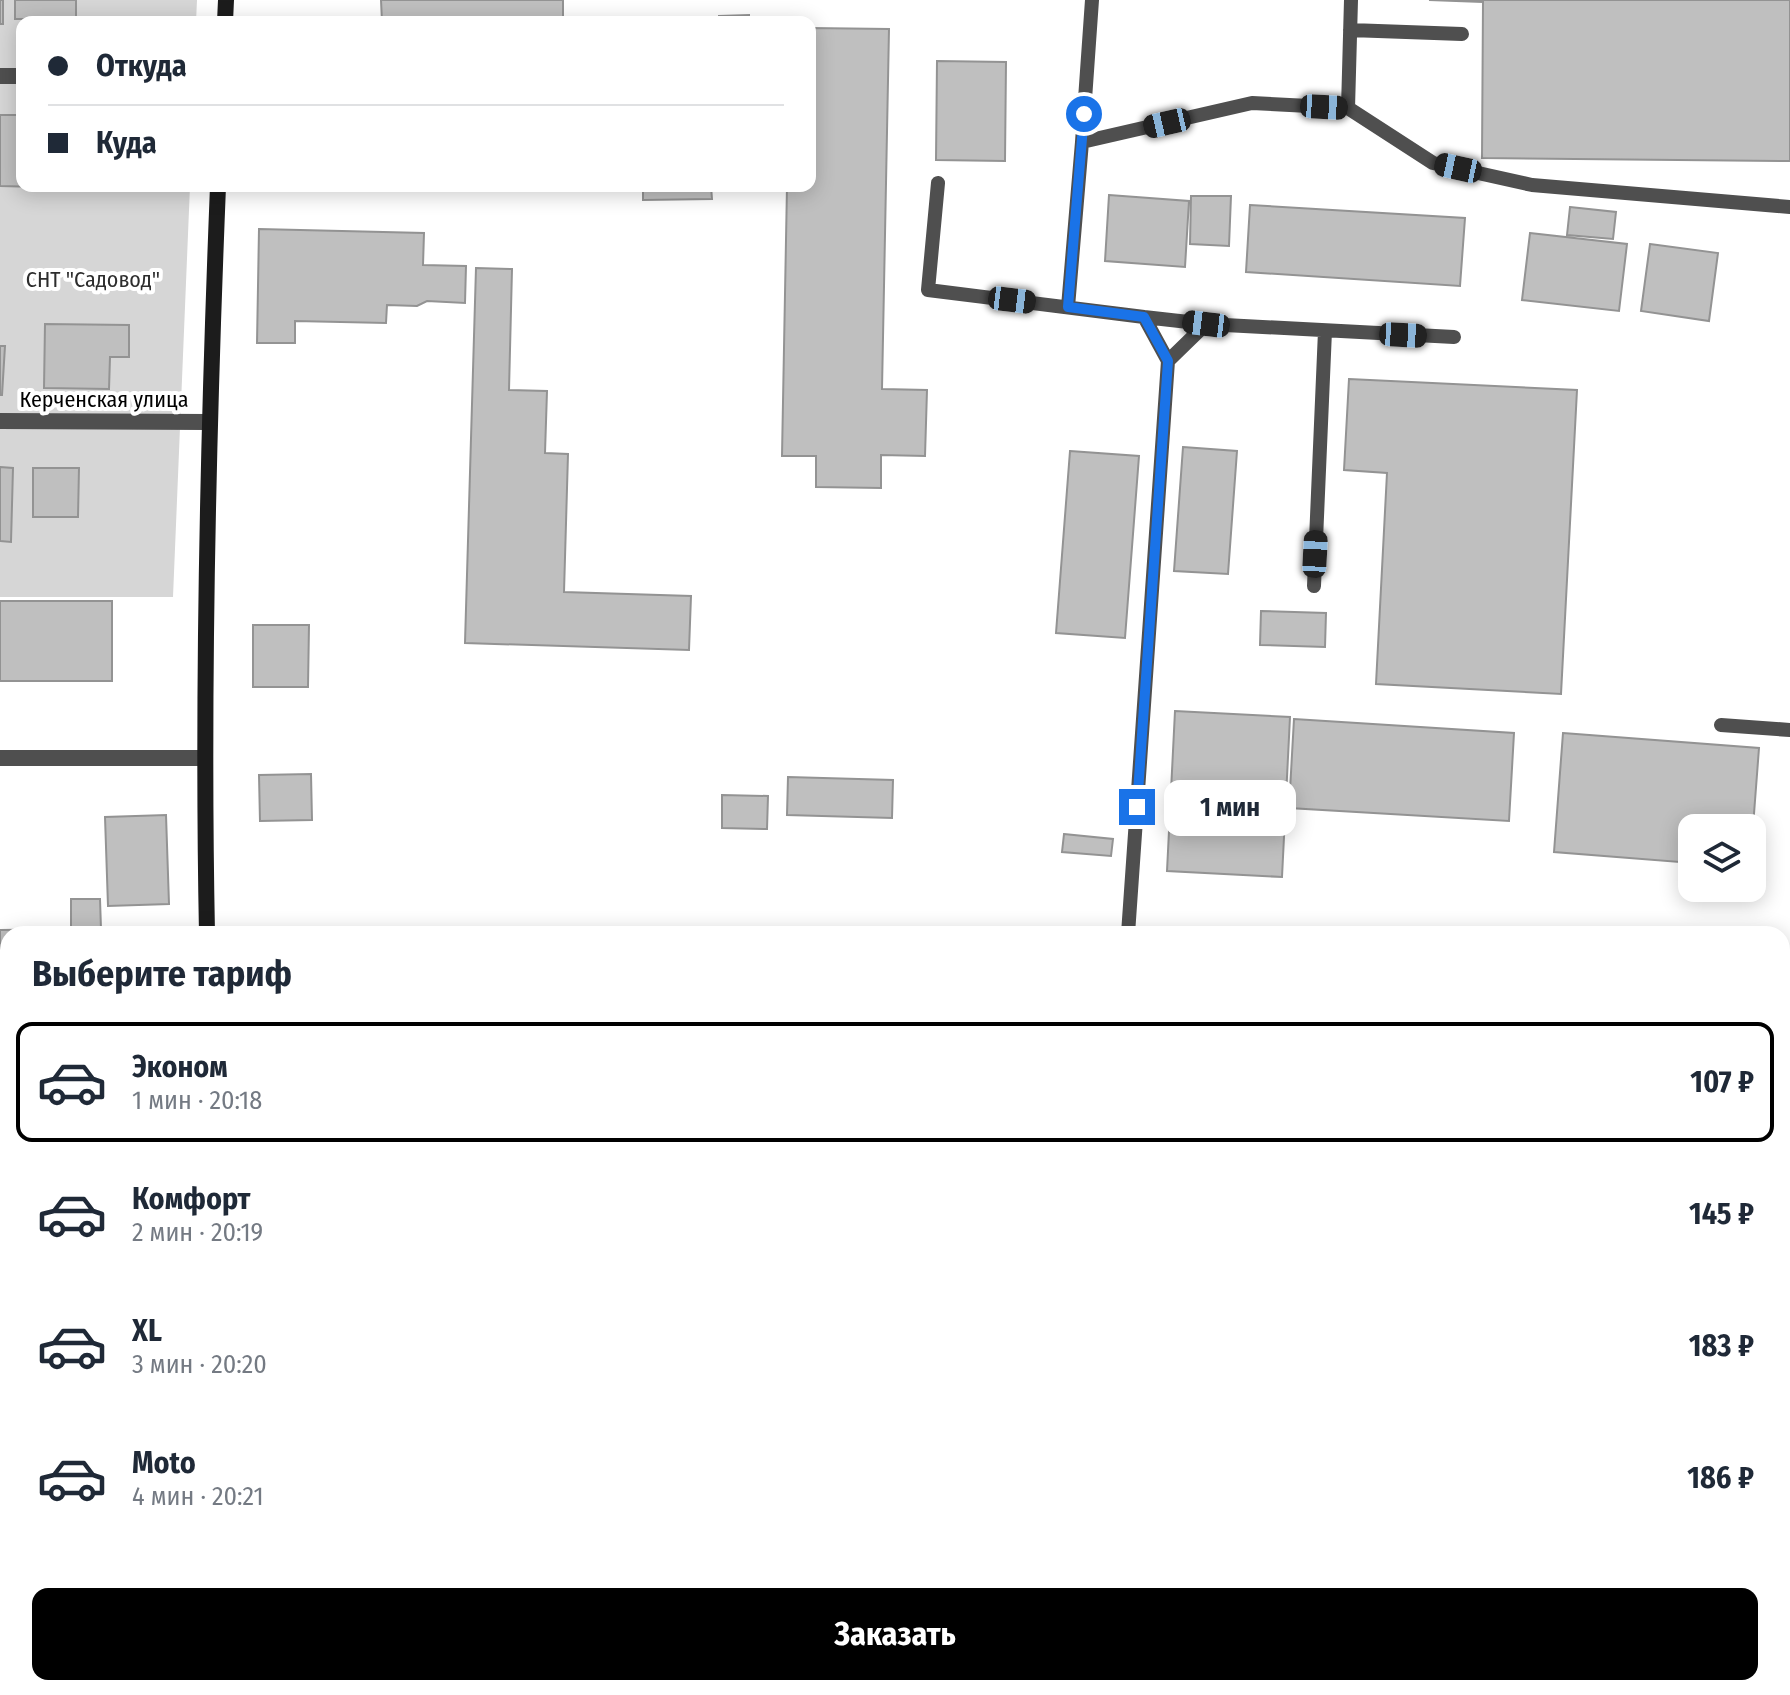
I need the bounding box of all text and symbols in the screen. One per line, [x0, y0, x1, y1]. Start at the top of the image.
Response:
text: Откуда [96, 48, 187, 84]
car [1299, 94, 1349, 120]
route start [1066, 96, 1102, 132]
car [1141, 106, 1193, 140]
text: Куда [96, 125, 157, 161]
car [1432, 151, 1484, 185]
park label: СНТ "Садовод" [26, 266, 160, 293]
car [987, 285, 1037, 315]
car [1181, 309, 1231, 339]
car [1378, 322, 1428, 348]
street label: Керченская улица [20, 386, 188, 413]
car [1302, 529, 1328, 579]
callout: 1 мин [1165, 779, 1297, 835]
route end [1119, 789, 1155, 825]
text: 1 мин [1200, 792, 1260, 823]
map controls [1678, 814, 1766, 902]
button: layers [1678, 814, 1766, 902]
text: Выберите тариф [32, 952, 292, 996]
icon: car [36, 1046, 108, 1118]
text: Эконом [132, 1049, 228, 1085]
text: 107 ₽ [1690, 1064, 1754, 1100]
text: 1 мин · 20:18 [132, 1085, 262, 1116]
icon: car [36, 1178, 108, 1250]
text: Комфорт [132, 1181, 250, 1217]
text: 145 ₽ [1689, 1196, 1754, 1232]
text: 2 мин · 20:19 [132, 1217, 263, 1248]
icon: car [36, 1310, 108, 1382]
text: XL [132, 1313, 162, 1349]
text: 183 ₽ [1689, 1328, 1754, 1364]
text: 3 мин · 20:20 [132, 1349, 267, 1380]
icon: car [36, 1442, 108, 1514]
text: Moto [132, 1445, 196, 1481]
text: 186 ₽ [1687, 1460, 1754, 1496]
text: 4 мин · 20:21 [132, 1481, 264, 1512]
button: Заказать [32, 1588, 1758, 1680]

